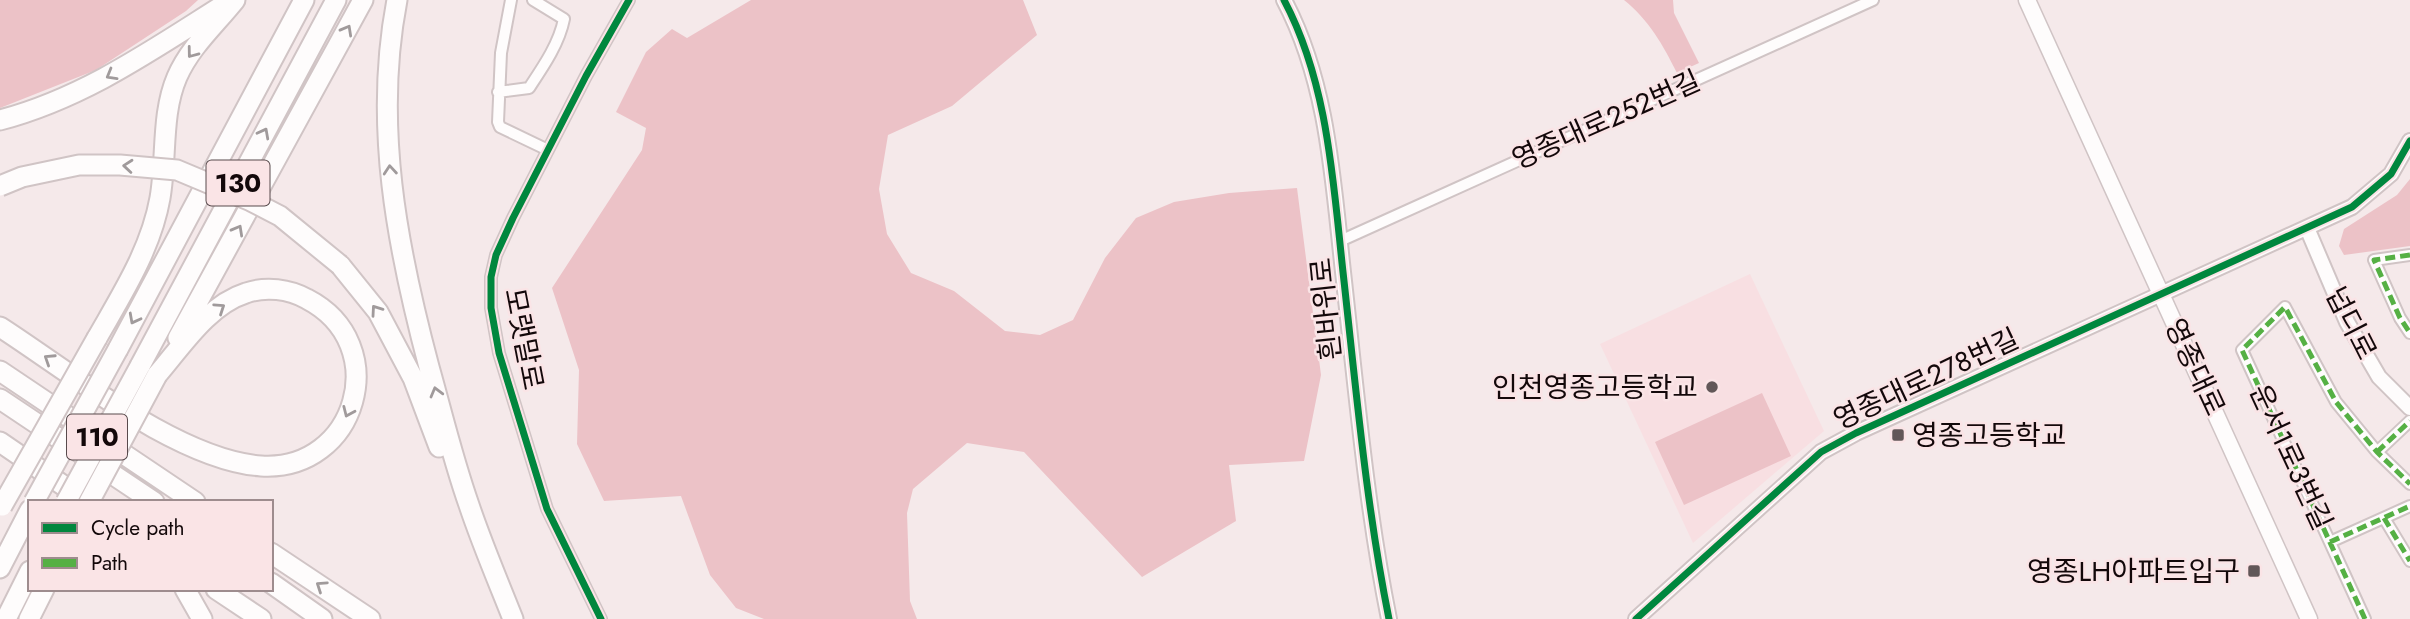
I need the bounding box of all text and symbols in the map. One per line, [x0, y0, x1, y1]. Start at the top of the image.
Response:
one-way arrow [338, 25, 352, 37]
one-way arrow [187, 45, 200, 58]
street label: 영종대로252번길 [1505, 60, 1707, 180]
one-way arrow [106, 67, 119, 80]
one-way arrow [256, 128, 270, 140]
one-way arrow [122, 159, 133, 174]
road number: 130 [206, 160, 270, 206]
one-way arrow [383, 164, 398, 175]
one-way arrow [229, 224, 243, 237]
street label: 흰바위로 [1300, 256, 1352, 362]
street label: 넙디로 [2315, 279, 2387, 367]
street label: 모랫말로 [494, 285, 554, 393]
one-way arrow [212, 304, 225, 316]
one-way arrow [372, 305, 384, 318]
one-way arrow [128, 312, 142, 325]
street label: 영종대로 [2155, 312, 2235, 422]
street label: 영종대로278번길 [1826, 318, 2026, 440]
one-way arrow [44, 355, 57, 368]
place label: 인천영종고등학교 [1492, 367, 1698, 408]
street label: 운서1로3번길 [2239, 377, 2343, 537]
marker: 인천영종고등학교 [1704, 379, 1720, 395]
one-way arrow [430, 386, 444, 398]
one-way arrow [342, 405, 356, 417]
road number: 110 [67, 414, 127, 460]
place label: 영종고등학교 [1912, 415, 2067, 456]
marker: 영종고등학교 [1890, 427, 1906, 443]
legend [28, 500, 273, 591]
text: Cycle path [91, 513, 184, 543]
text: Path [91, 548, 128, 578]
place label: 영종LH아파트입구 [2027, 551, 2240, 592]
marker: 영종LH아파트입구 [2246, 563, 2262, 579]
one-way arrow [315, 581, 328, 594]

